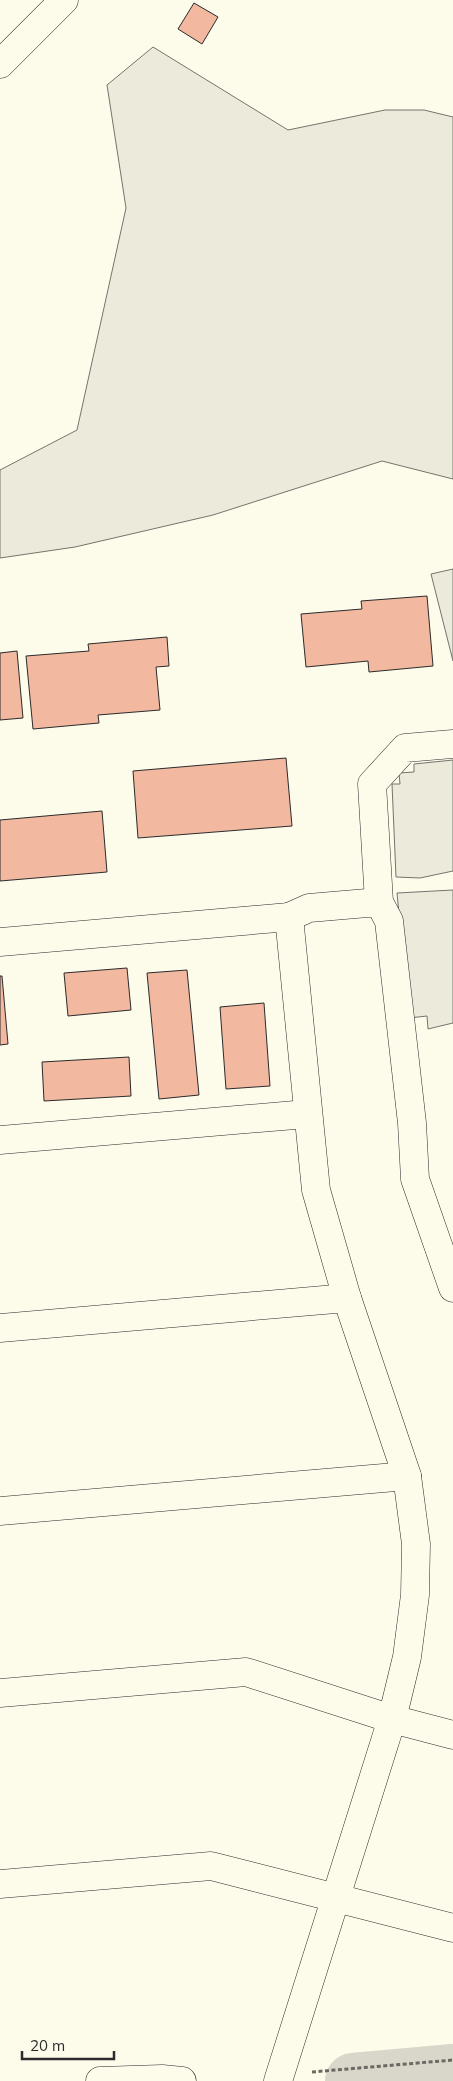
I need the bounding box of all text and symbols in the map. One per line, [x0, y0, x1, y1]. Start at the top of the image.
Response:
scale bar [22, 2028, 115, 2060]
text: 20 m [30, 2036, 65, 2055]

